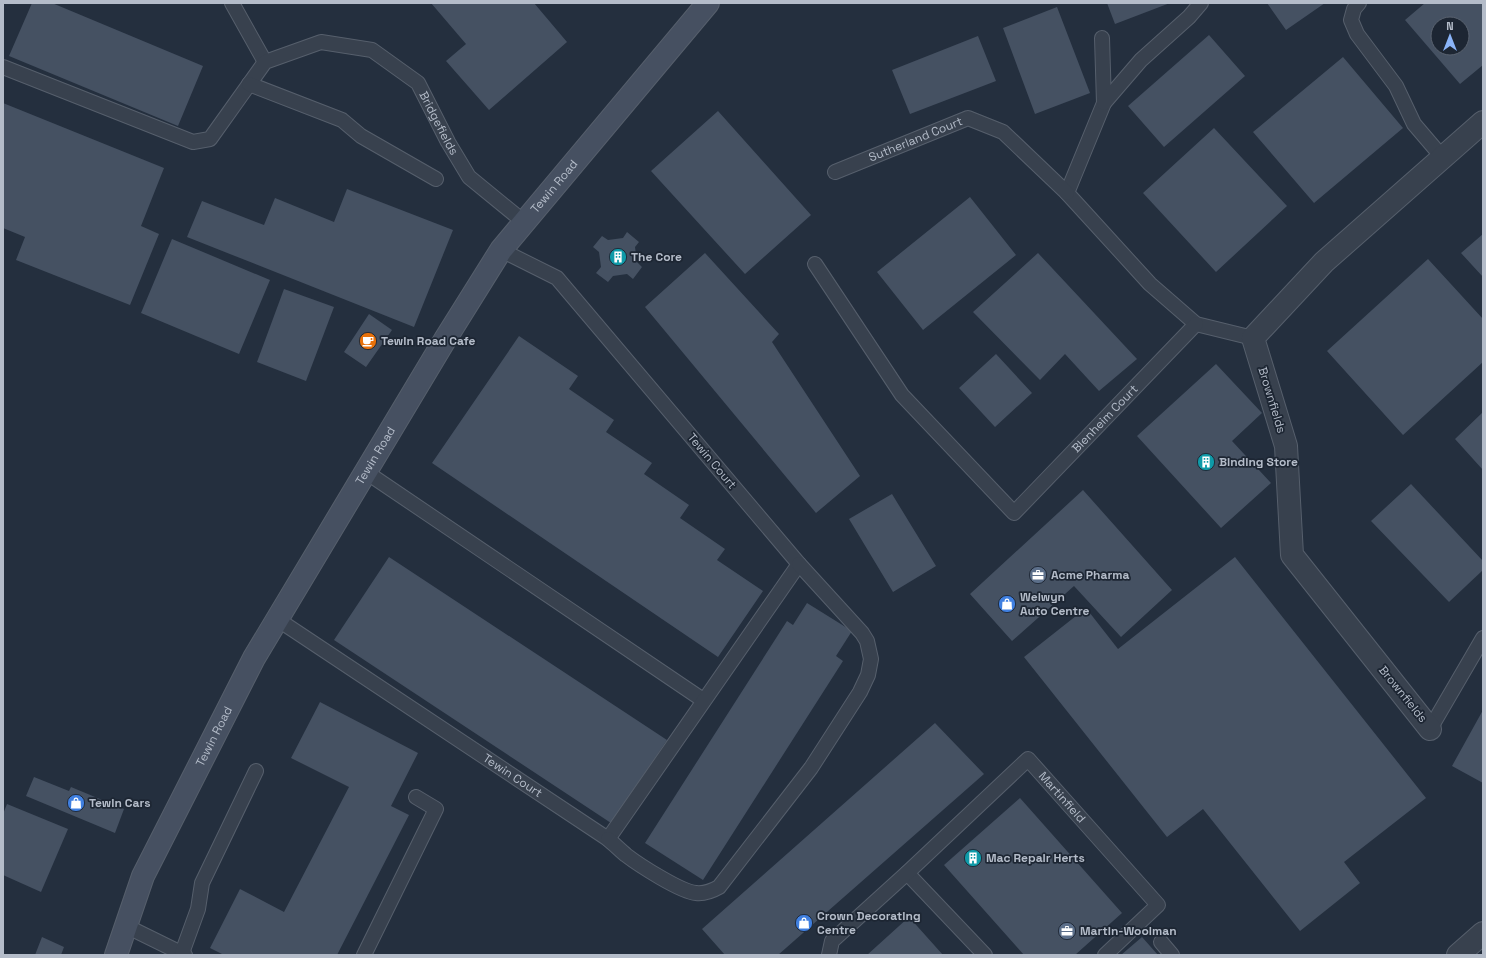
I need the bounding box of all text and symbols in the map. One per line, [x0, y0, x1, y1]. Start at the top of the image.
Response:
north arrow [1430, 16, 1470, 56]
text: N [1446, 19, 1454, 33]
street label: Bridgefields [416, 88, 462, 158]
street label: Sutherland Court [866, 113, 965, 165]
street label: Tewin Road [527, 156, 581, 217]
building icon: The Core [608, 247, 628, 267]
place label: The Core [631, 249, 682, 265]
cafe icon: Tewin Road Cafe [358, 331, 378, 351]
place label: Tewin Road Cafe [381, 333, 476, 349]
street label: Brownfields [1254, 365, 1290, 435]
street label: Blenheim Court [1068, 381, 1141, 456]
street label: Tewin Road [352, 424, 399, 488]
street label: Tewin Court [684, 430, 740, 492]
building icon: Binding Store [1196, 452, 1216, 472]
place label: Binding Store [1219, 454, 1298, 470]
office icon: Acme Pharma [1028, 565, 1048, 585]
place label: Acme Pharma [1051, 567, 1129, 583]
place label: Welwyn Auto Centre [1020, 589, 1090, 619]
shop icon: Welwyn Auto Centre [997, 594, 1017, 614]
street label: Brownfields [1375, 662, 1431, 726]
street label: Tewin Road [192, 704, 236, 769]
street label: Tewin Court [480, 750, 546, 801]
street label: Martinfield [1035, 768, 1089, 826]
shop icon: Tewin Cars [66, 793, 86, 813]
place label: Tewin Cars [89, 795, 150, 811]
building icon: Mac Repair Herts [963, 848, 983, 868]
place label: Mac Repair Herts [986, 850, 1085, 866]
place label: Crown Decorating Centre [817, 908, 921, 938]
shop icon: Crown Decorating Centre [794, 913, 814, 933]
office icon: Martin-Woolman [1057, 921, 1077, 941]
place label: Martin-Woolman [1080, 923, 1177, 939]

